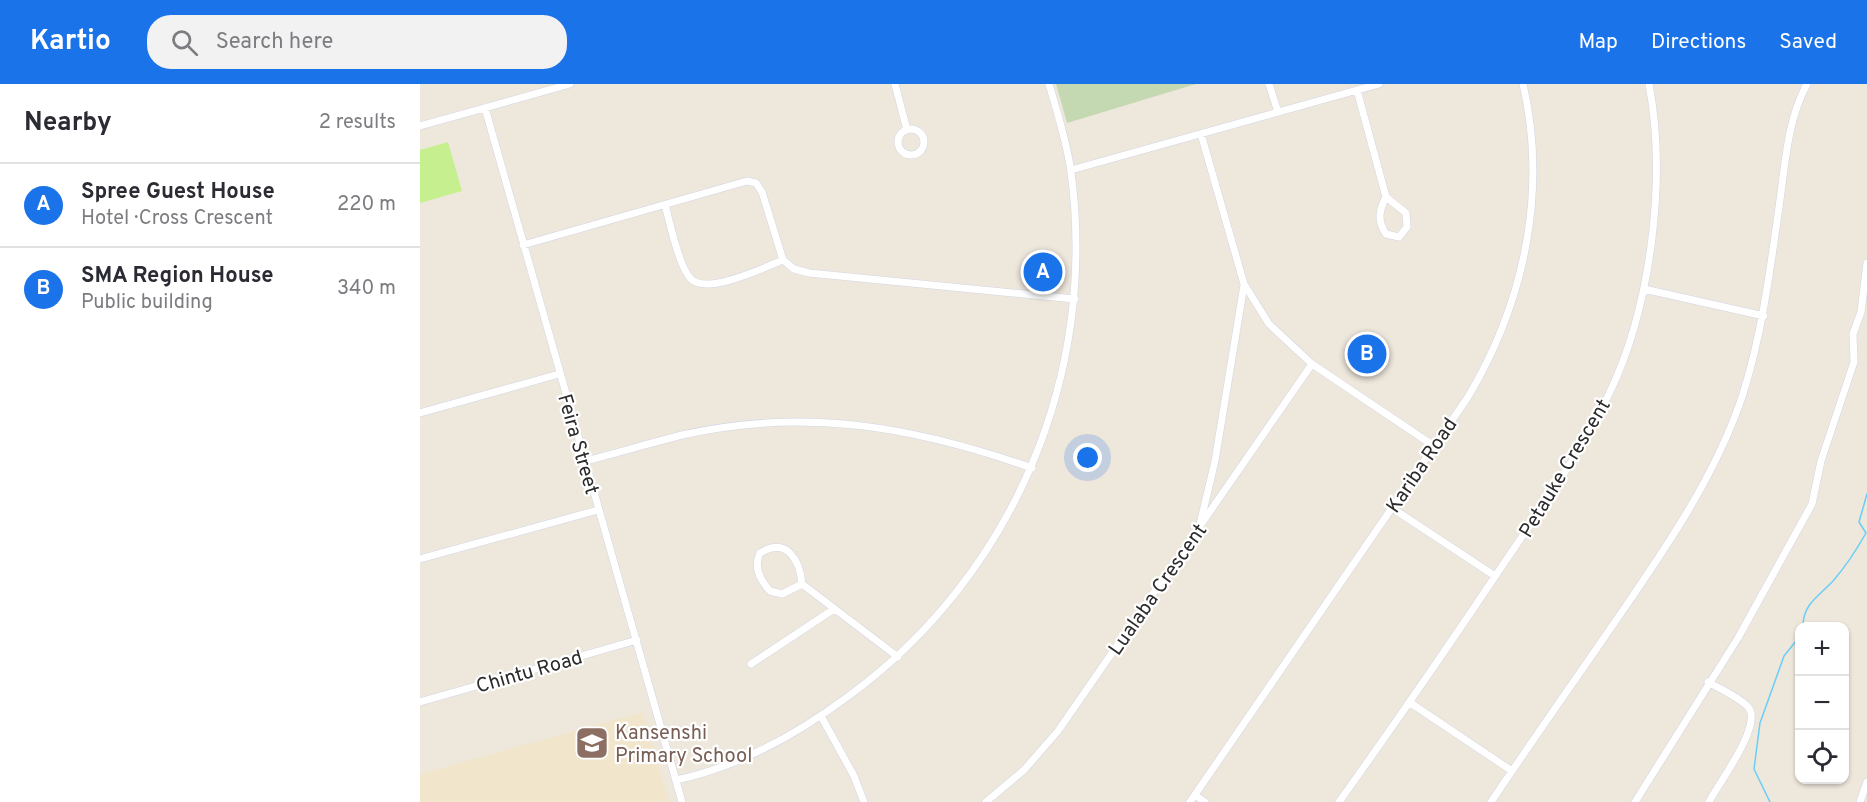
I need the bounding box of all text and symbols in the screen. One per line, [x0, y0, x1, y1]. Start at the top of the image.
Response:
search box [147, 15, 567, 69]
text: Kartio [30, 24, 111, 60]
icon: search [168, 26, 201, 59]
text: Search here [216, 29, 333, 56]
text: Map [1578, 29, 1618, 56]
text: Directions [1651, 29, 1746, 56]
text: Saved [1779, 29, 1837, 56]
text: Nearby [24, 107, 112, 140]
text: 2 results [319, 110, 396, 136]
text: Spree Guest House [81, 179, 275, 206]
text: A [36, 192, 51, 218]
text: 220 m [337, 192, 396, 218]
text: Hotel · Cross Crescent [81, 206, 273, 232]
pin: A [1024, 250, 1062, 294]
text: SMA Region House [81, 263, 274, 290]
text: B [37, 276, 50, 302]
text: 340 m [337, 276, 396, 302]
text: Public building [81, 290, 213, 316]
pin: B [1348, 332, 1386, 376]
street label: Feira Street [550, 391, 604, 498]
street label: Petauke Crescent [1514, 395, 1617, 543]
street label: Kariba Road [1381, 413, 1464, 519]
your location [1073, 443, 1102, 472]
street label: Lualaba Crescent [1103, 519, 1214, 661]
map controls [1795, 622, 1849, 784]
button: + [1795, 622, 1849, 676]
street label: Chintu Road [473, 645, 586, 701]
button: − [1795, 676, 1849, 730]
place label: Kansenshi Primary School [615, 721, 752, 770]
school or university icon: Kansenshi Primary School [574, 725, 610, 761]
button: locate [1795, 730, 1849, 784]

